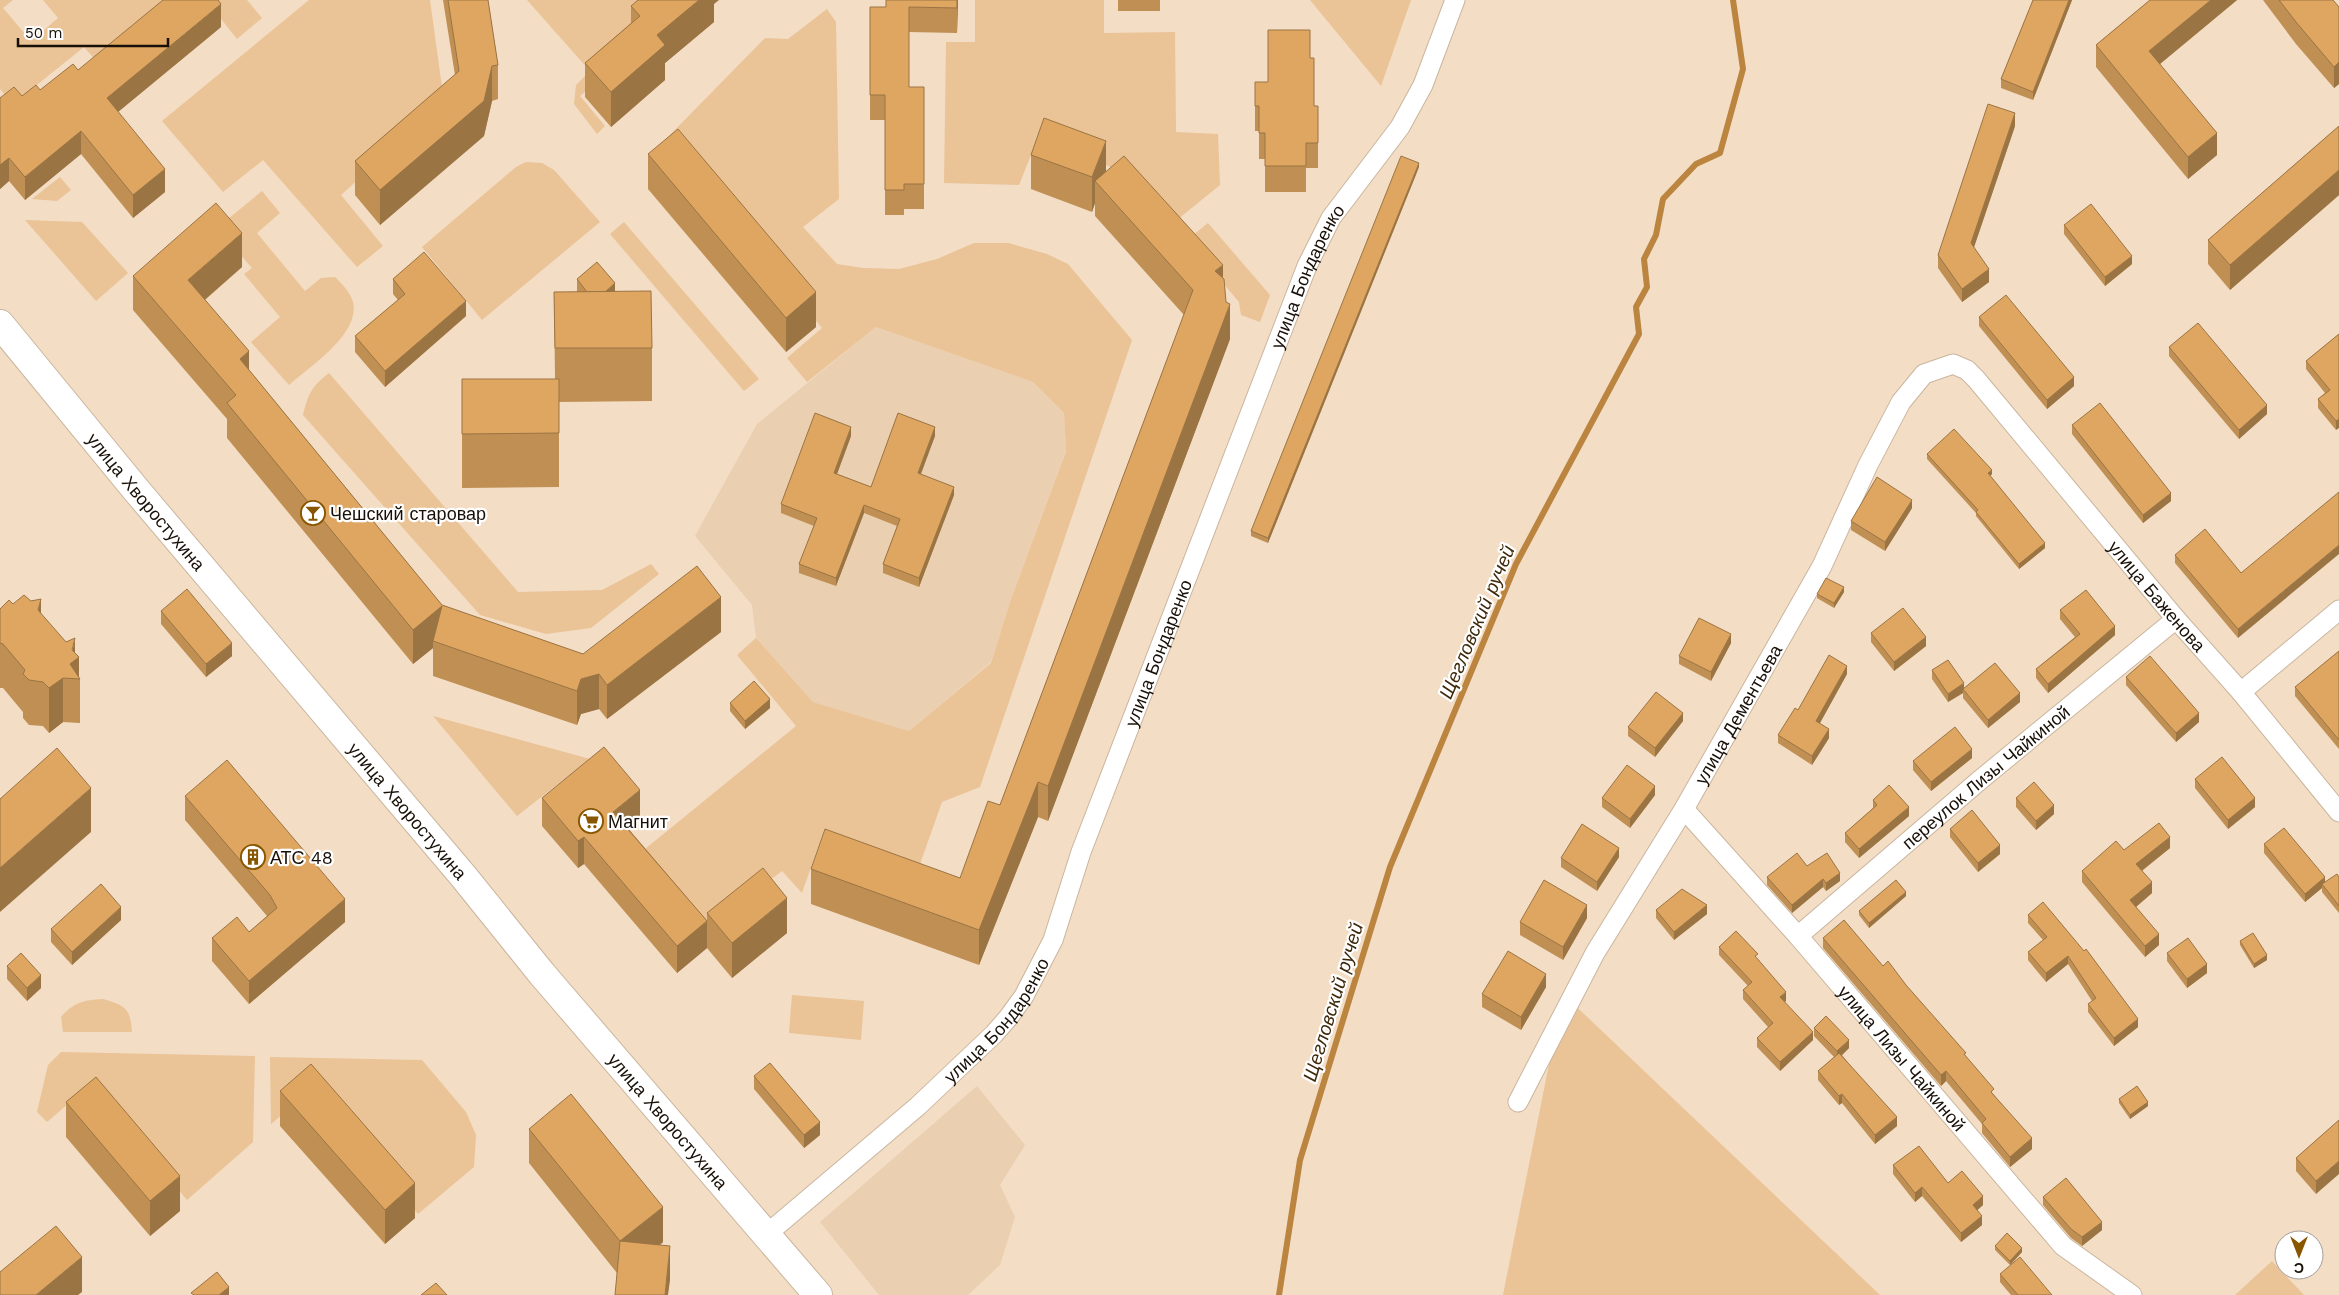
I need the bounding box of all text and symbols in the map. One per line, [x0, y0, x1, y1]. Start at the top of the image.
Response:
scale bar [18, 15, 168, 47]
text: 50 m [25, 24, 62, 42]
street label: улица Бондаренко [1266, 200, 1348, 352]
street label: улица Хворостухина [83, 428, 210, 575]
bar icon: Чешский старовар [300, 500, 326, 526]
place label: Чешский старовар [330, 503, 486, 524]
street label: улица Баженова [2104, 536, 2211, 656]
water label: Щегловский ручей [1434, 541, 1520, 702]
street label: улица Бондаренко [1120, 576, 1196, 729]
street label: улица Дементьева [1690, 640, 1786, 788]
street label: переулок Лизы Чайкиной [1897, 701, 2074, 853]
street label: улица Хворостухина [344, 738, 472, 884]
supermarket icon: Магнит [578, 808, 604, 834]
place label: Магнит [608, 811, 668, 832]
building icon: АТС 48 [240, 844, 266, 870]
place label: АТС 48 [270, 847, 333, 868]
water label: Щегловский ручей [1298, 920, 1368, 1084]
street label: улица Бондаренко [939, 954, 1053, 1087]
street label: улица Лизы Чайкиной [1834, 981, 1970, 1135]
street label: улица Хворостухина [604, 1049, 733, 1194]
north arrow [2274, 1230, 2324, 1280]
text: С [2294, 1260, 2304, 1276]

